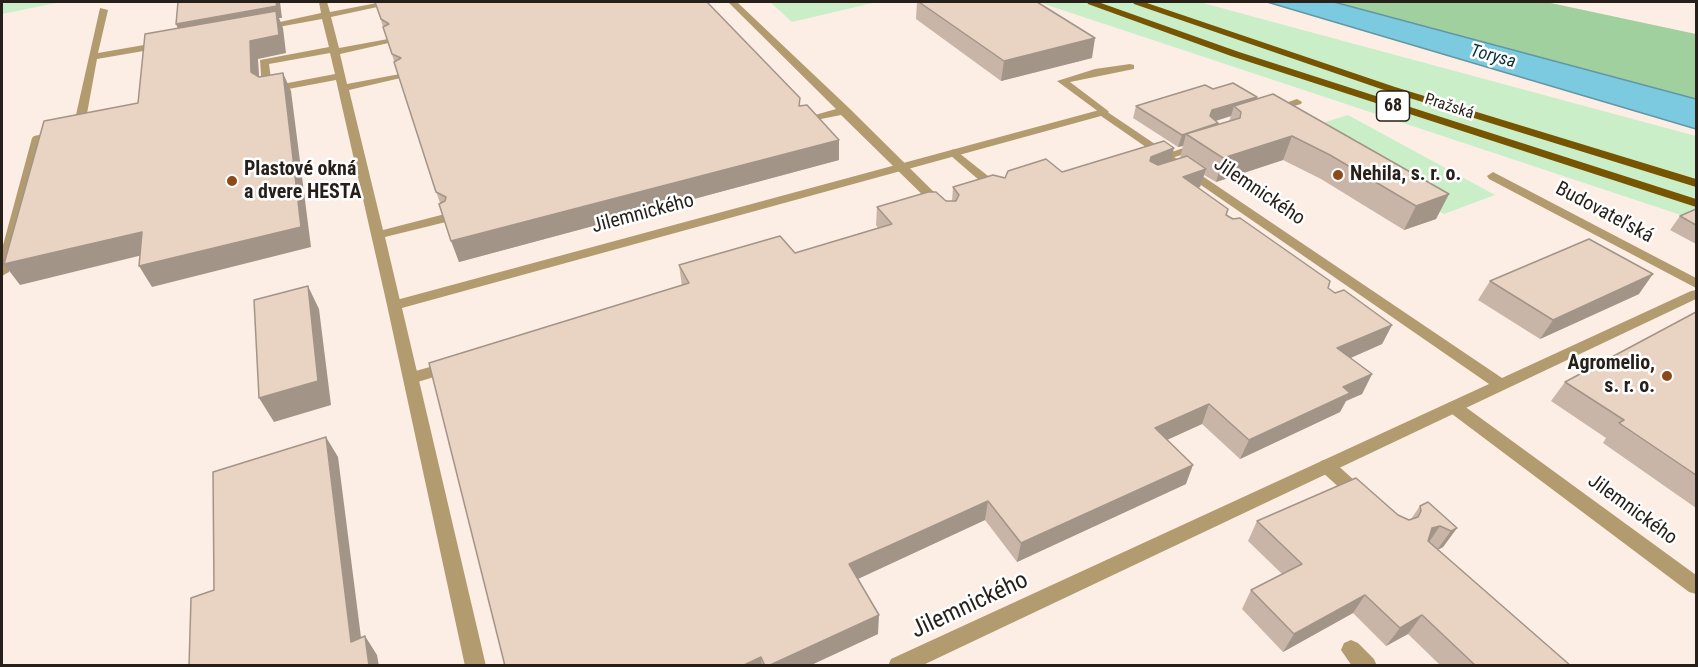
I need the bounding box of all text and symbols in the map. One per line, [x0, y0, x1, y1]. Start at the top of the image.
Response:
water label: Torysa [1468, 41, 1518, 73]
street label: Pražská [1422, 90, 1476, 124]
road number: 68 [1376, 91, 1410, 121]
street label: Jilemnického [1209, 153, 1309, 231]
place label: Plastové okná a dvere HESTA [244, 158, 361, 205]
place label: Nehila, s. r. o. [1350, 163, 1461, 187]
marker: Nehila, s. r. o. [1331, 168, 1345, 182]
marker: Plastové okná a dvere HESTA [225, 174, 239, 188]
street label: Budovateľská [1551, 177, 1657, 249]
street label: Jilemnického [589, 189, 697, 239]
place label: Agromelio, s. r. o. [1567, 352, 1655, 399]
marker: Agromelio, s. r. o. [1660, 369, 1674, 383]
street label: Jilemnického [1583, 470, 1681, 550]
street label: Jilemnického [907, 566, 1033, 646]

